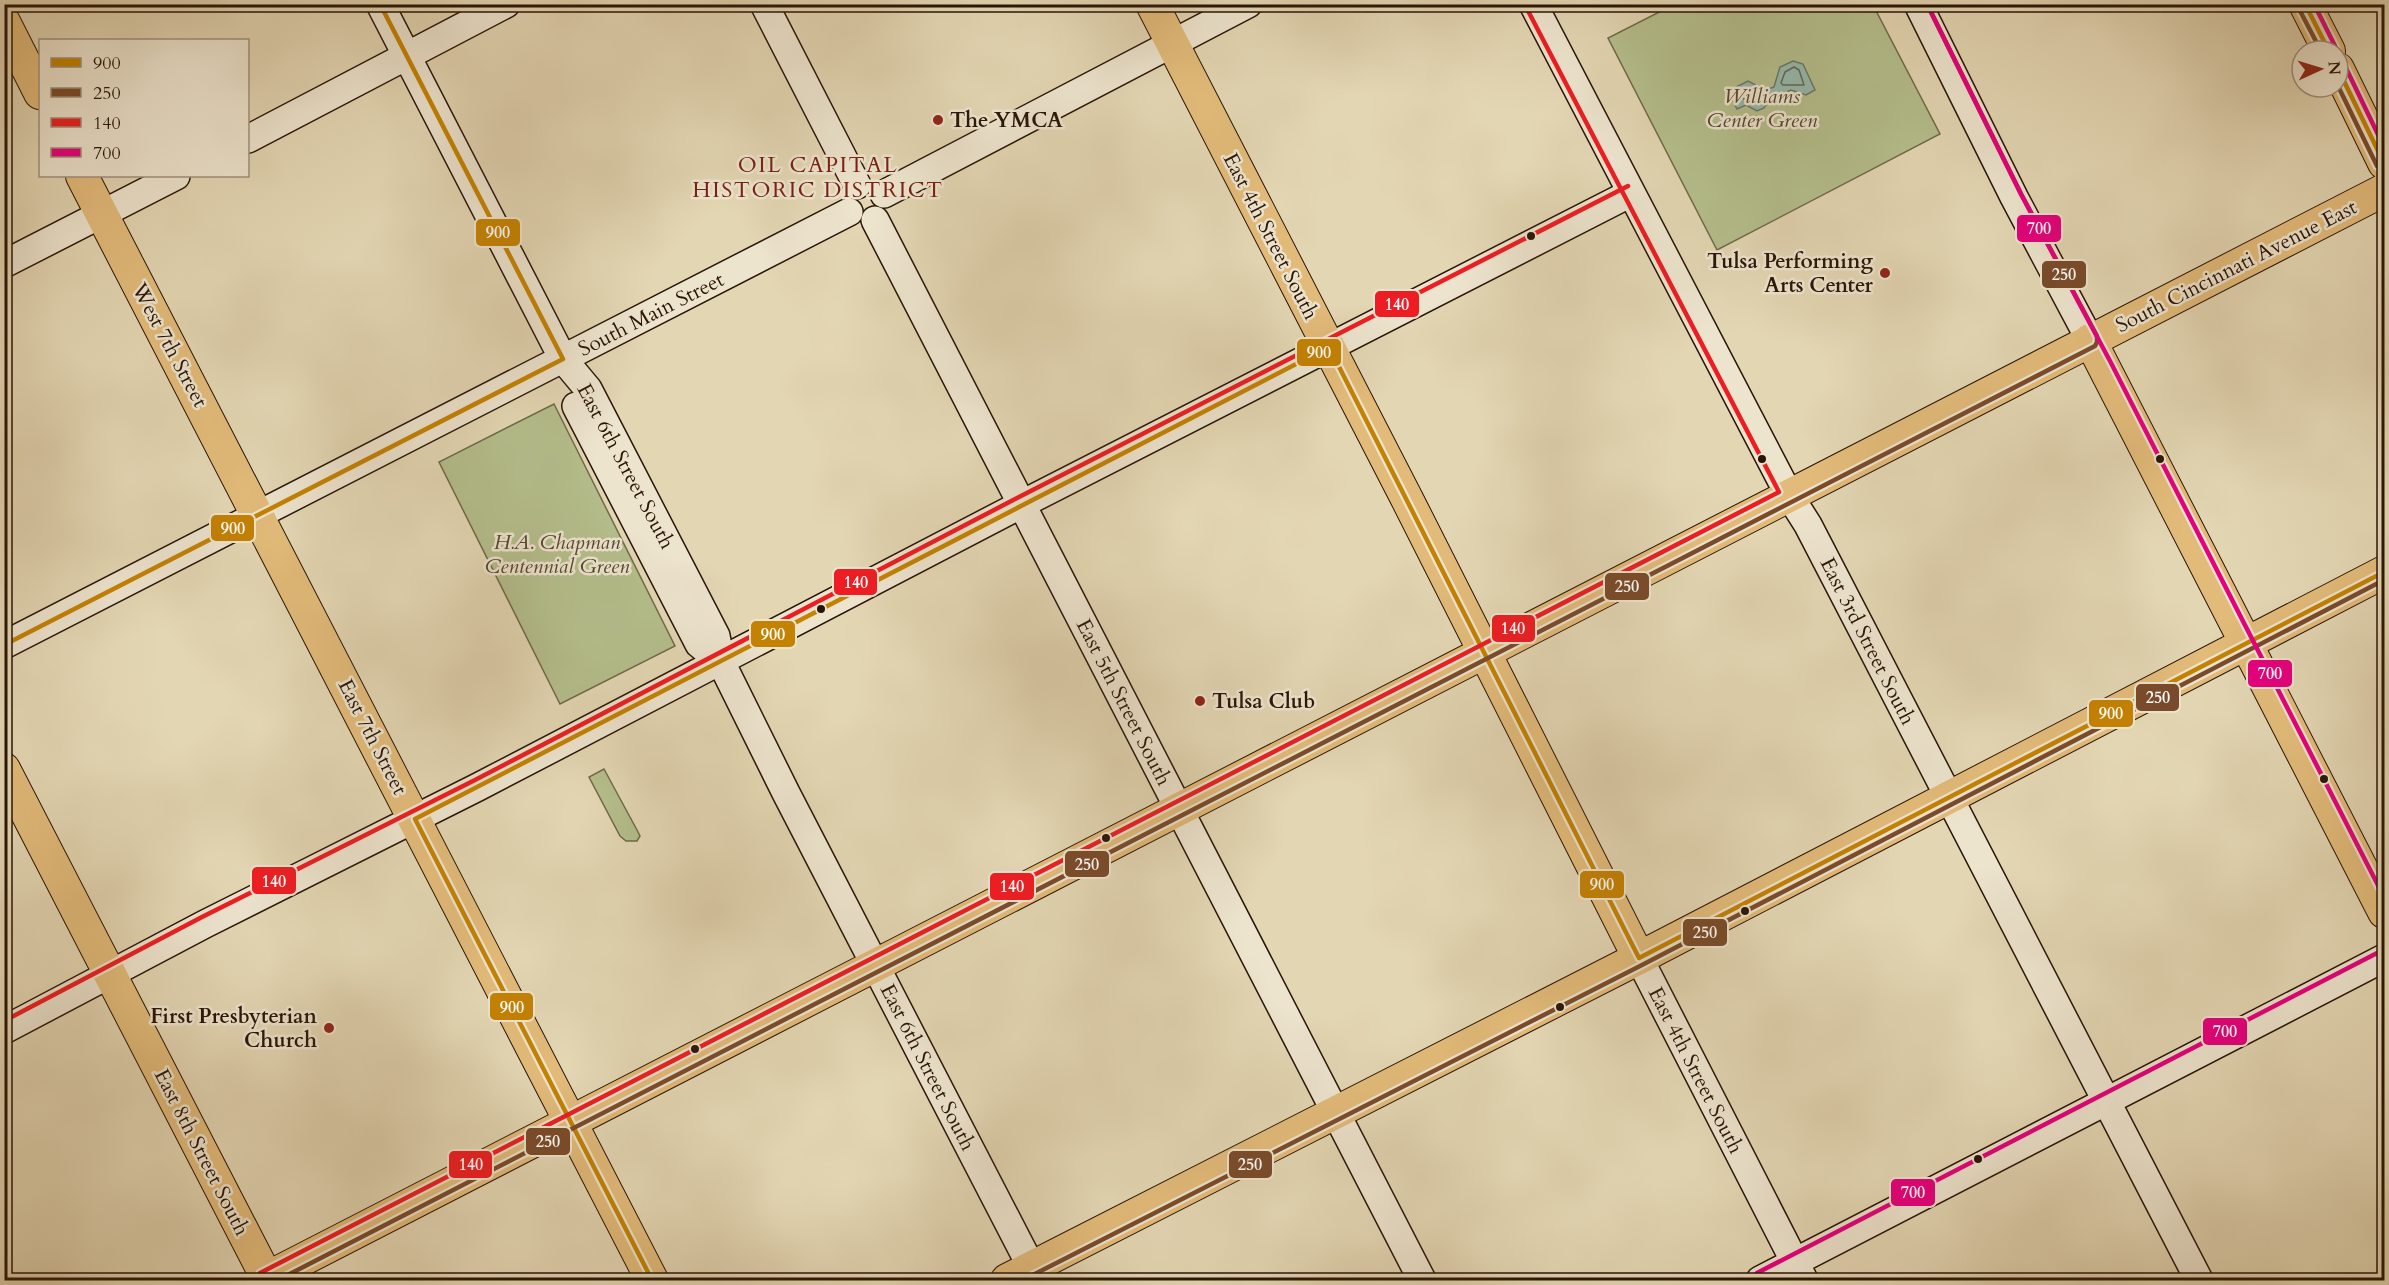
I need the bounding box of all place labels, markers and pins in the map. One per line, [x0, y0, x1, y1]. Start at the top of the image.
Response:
place label: The YMCA [950, 106, 1063, 135]
marker: The YMCA [931, 113, 945, 127]
unlabelled marker [1525, 230, 1537, 242]
place label: Tulsa Performing Arts Center [1707, 247, 1874, 300]
marker: Tulsa Performing Arts Center [1878, 266, 1892, 280]
unlabelled marker [1756, 453, 1768, 465]
unlabelled marker [2154, 453, 2166, 465]
unlabelled marker [815, 603, 827, 615]
place label: Tulsa Club [1212, 687, 1315, 716]
marker: Tulsa Club [1193, 694, 1207, 708]
unlabelled marker [2318, 773, 2330, 785]
unlabelled marker [1100, 832, 1112, 844]
unlabelled marker [1739, 905, 1751, 917]
unlabelled marker [1554, 1001, 1566, 1013]
place label: First Presbyterian Church [150, 1002, 318, 1055]
marker: First Presbyterian Church [322, 1021, 336, 1035]
unlabelled marker [689, 1043, 701, 1055]
unlabelled marker [1972, 1153, 1984, 1165]

